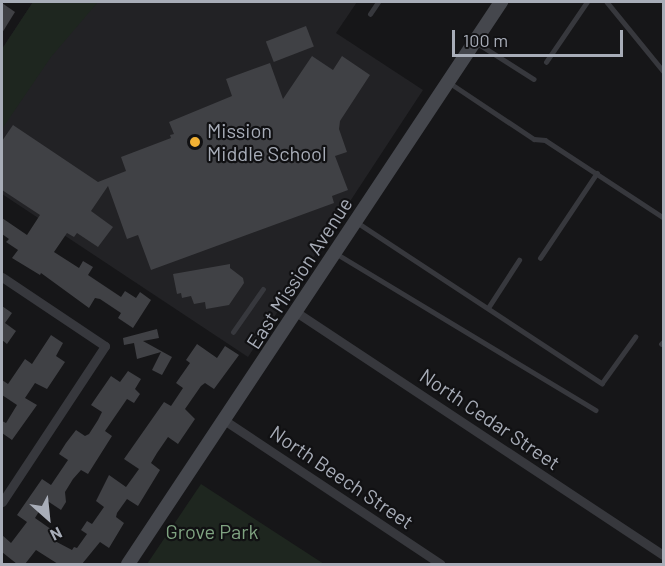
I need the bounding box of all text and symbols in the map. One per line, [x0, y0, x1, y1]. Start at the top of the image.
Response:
scale bar [455, 18, 626, 56]
text: 100 m [463, 29, 508, 51]
place label: Mission Middle School [207, 118, 327, 165]
marker: Mission Middle School [188, 135, 202, 149]
street label: East Mission Avenue [241, 193, 357, 353]
street label: North Cedar Street [415, 363, 565, 475]
street label: North Beech Street [266, 420, 418, 534]
north arrow [18, 488, 78, 548]
park label: Grove Park [165, 519, 259, 543]
text: N [47, 524, 65, 545]

